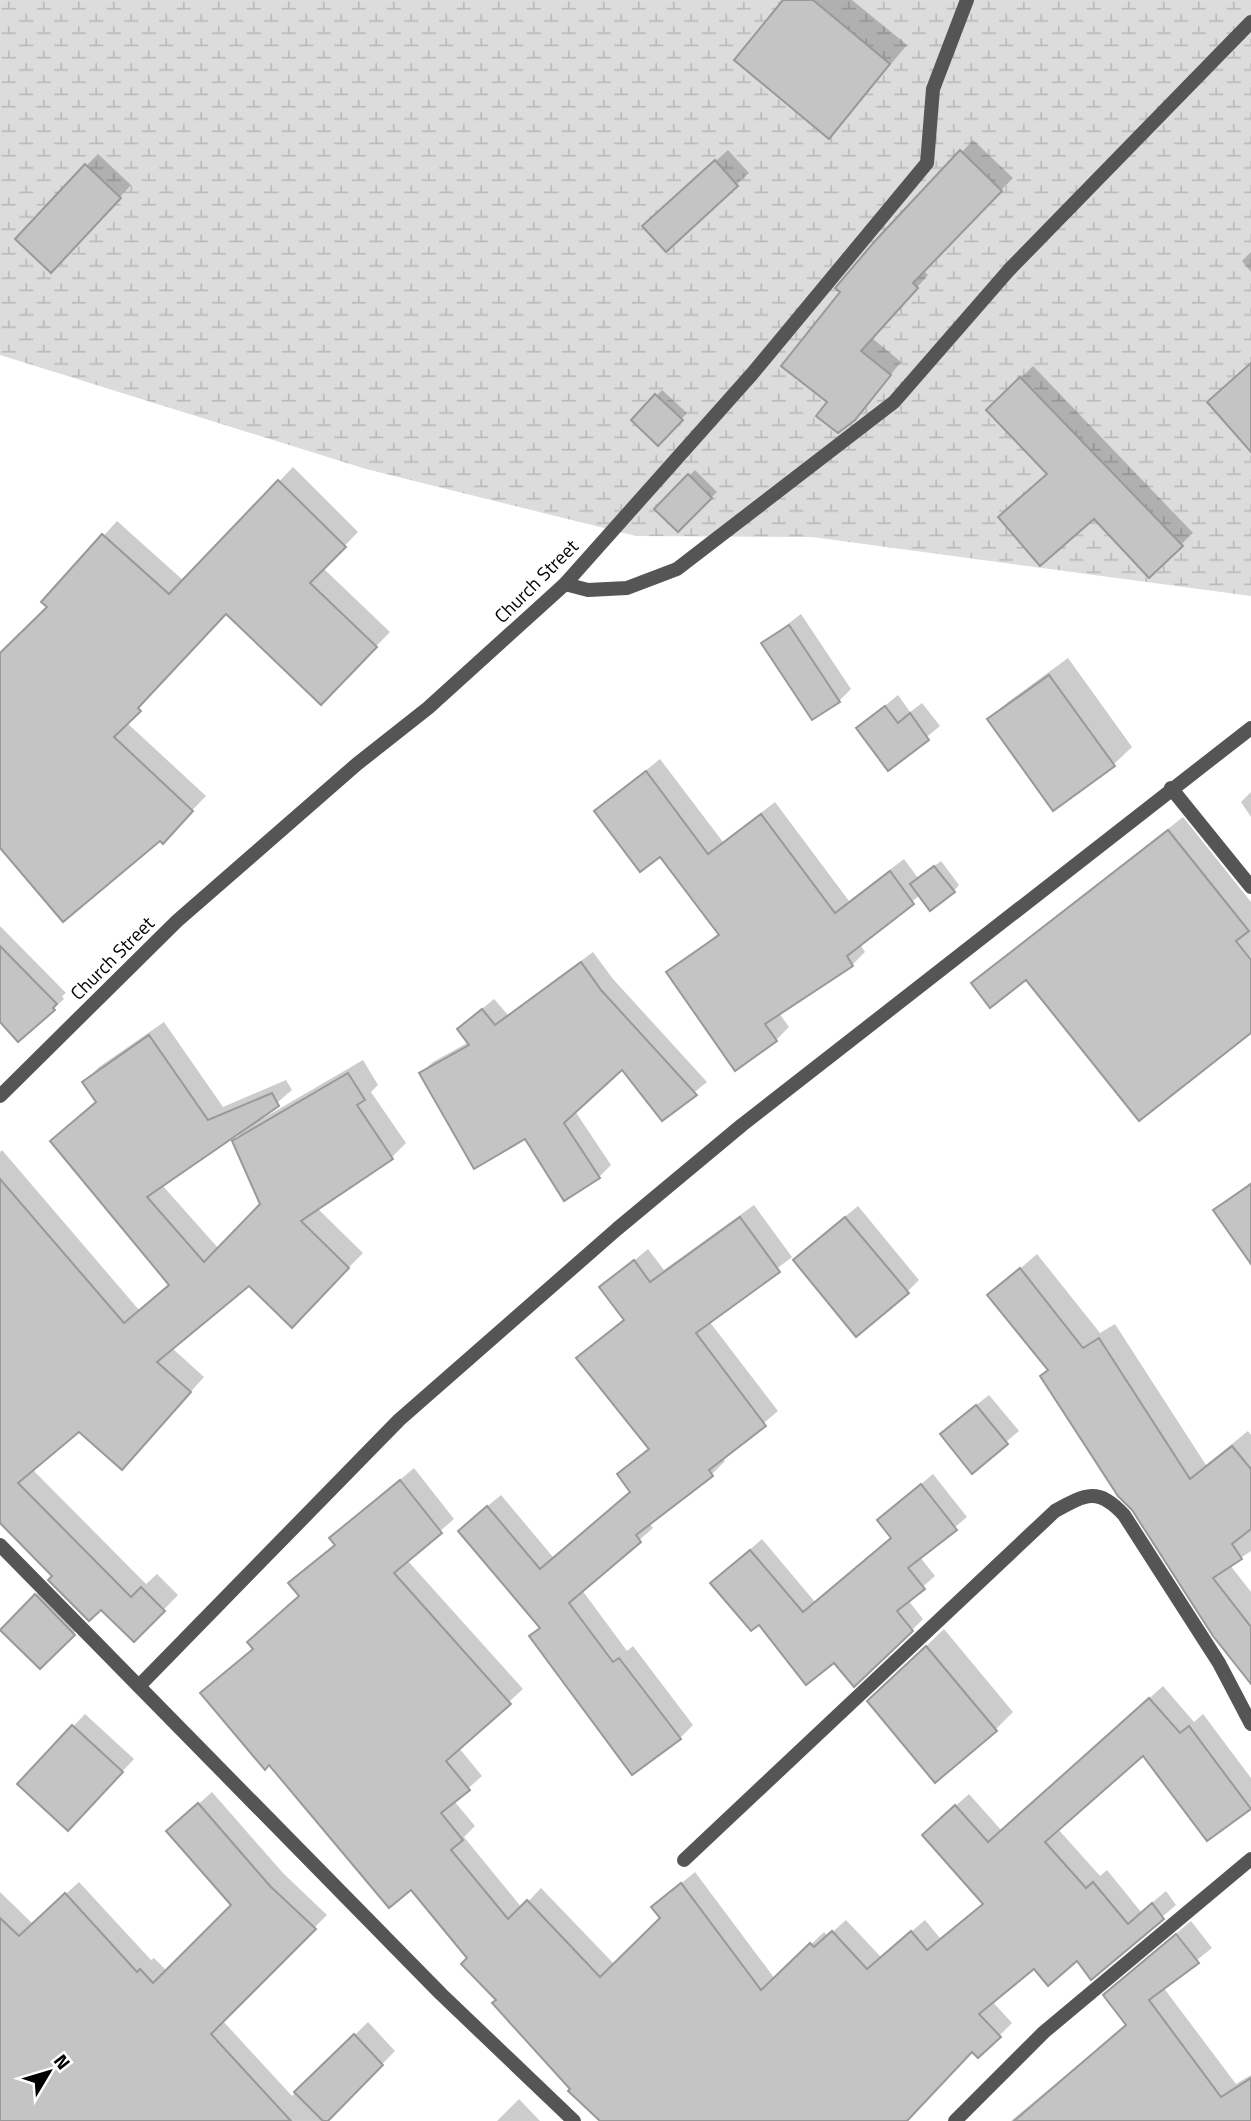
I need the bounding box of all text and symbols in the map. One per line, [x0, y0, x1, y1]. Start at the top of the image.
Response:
street label: Church Street [487, 532, 585, 629]
street label: Church Street [63, 909, 161, 1006]
north arrow [14, 2037, 84, 2107]
text: N [47, 2047, 78, 2075]

